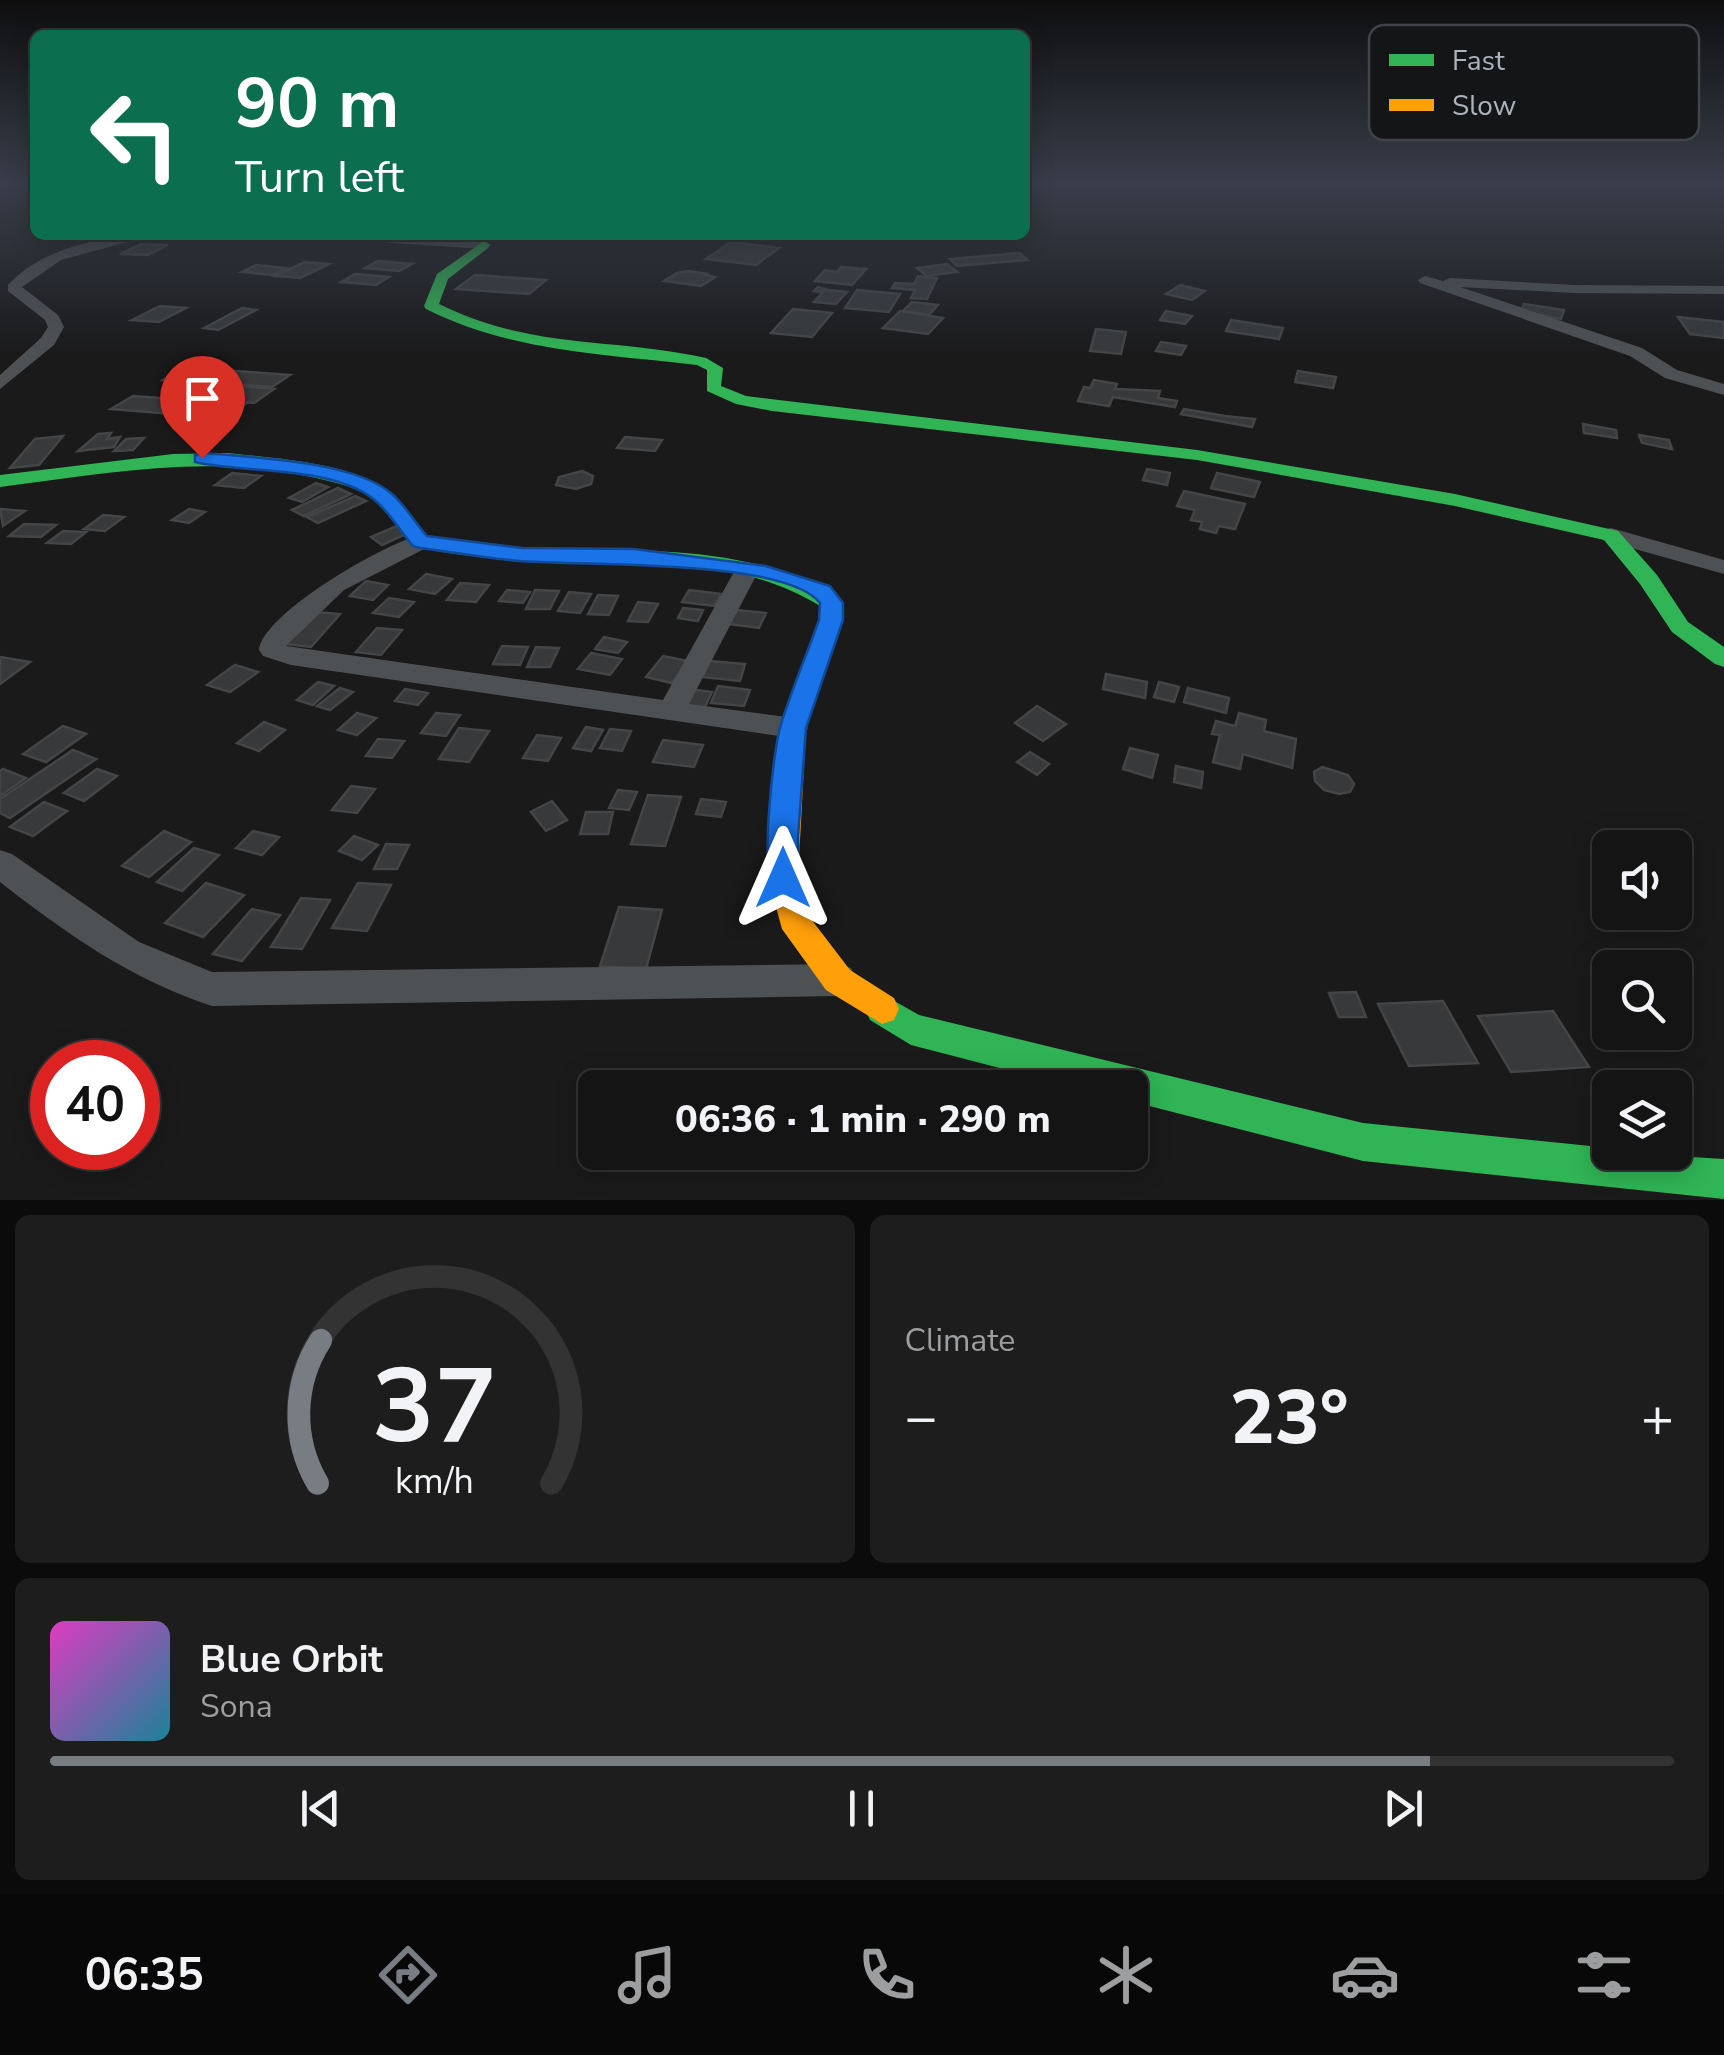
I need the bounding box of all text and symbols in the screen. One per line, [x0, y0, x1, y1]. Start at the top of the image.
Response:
legend [1369, 25, 1699, 140]
text: Fast [1452, 42, 1505, 80]
text: 90 m [235, 56, 399, 152]
icon: left [70, 70, 200, 200]
text: Slow [1452, 87, 1516, 125]
text: Turn left [235, 147, 404, 208]
pin [160, 356, 245, 459]
icon: arrive [175, 371, 230, 426]
position arrow [731, 826, 835, 930]
map controls [1592, 830, 1692, 1170]
button: sound [1592, 830, 1692, 930]
button: search [1592, 950, 1692, 1050]
speed limit sign: 40 [30, 1040, 160, 1170]
button: layers [1592, 1070, 1692, 1170]
text: 06:36 · 1 min · 290 m [675, 1094, 1051, 1145]
text: Climate [905, 1319, 1015, 1362]
text: 37 [372, 1336, 497, 1478]
text: 23° [1230, 1367, 1349, 1469]
text: − [905, 1380, 938, 1455]
text: + [1641, 1380, 1674, 1455]
text: km/h [395, 1457, 474, 1506]
text: Blue Orbit [200, 1634, 383, 1685]
text: Sona [200, 1685, 273, 1728]
icon: previous [293, 1781, 348, 1836]
icon: pause [834, 1781, 889, 1836]
icon: next [1376, 1781, 1431, 1836]
icon: directions [373, 1940, 443, 2010]
icon: music [612, 1940, 682, 2010]
icon: phone [852, 1940, 922, 2010]
icon: climate [1091, 1940, 1161, 2010]
icon: car [1330, 1940, 1400, 2010]
icon: filters [1569, 1940, 1639, 2010]
text: 06:35 [85, 1945, 204, 2006]

